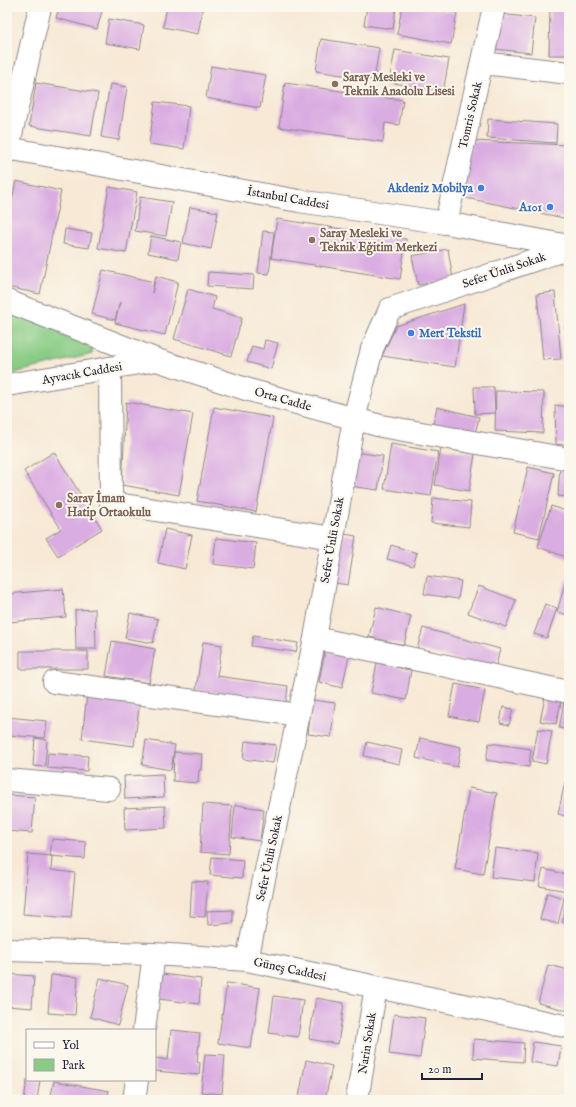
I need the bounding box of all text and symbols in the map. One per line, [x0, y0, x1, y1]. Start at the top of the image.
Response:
place label: Saray Mesleki ve Teknik Anadolu Lisesi [342, 70, 456, 99]
marker: Saray Mesleki ve Teknik Anadolu Lisesi [330, 79, 340, 89]
street label: Tomris Sokak [455, 80, 486, 150]
place label: Akdeniz Mobilya [387, 181, 474, 197]
street label: İstanbul Caddesi [246, 183, 330, 213]
marker: Akdeniz Mobilya [476, 183, 486, 193]
place label: A101 [518, 200, 543, 215]
marker: A101 [545, 202, 555, 212]
place label: Saray Mesleki ve Teknik Eğitim Merkezi [319, 226, 438, 256]
marker: Saray Mesleki ve Teknik Eğitim Merkezi [307, 235, 317, 245]
street label: Sefer Ünlü Sokak [460, 248, 548, 292]
place label: Mert Tekstil [419, 326, 482, 341]
marker: Mert Tekstil [406, 328, 416, 338]
street label: Ayvacık Caddesi [40, 359, 123, 388]
street label: Orta Cadde [253, 384, 313, 415]
place label: Saray İmam Hatip Ortaokulu [67, 490, 152, 521]
street label: Sefer Ünlü Sokak [317, 495, 348, 584]
marker: Saray İmam Hatip Ortaokulu [54, 500, 64, 510]
street label: Sefer Ünlü Sokak [252, 813, 286, 902]
street label: Güneş Caddesi [252, 954, 328, 985]
street label: Narin Sokak [355, 1010, 380, 1075]
legend [26, 1029, 156, 1081]
text: Yol [62, 1038, 80, 1053]
scale bar [422, 1055, 482, 1081]
text: Park [62, 1058, 85, 1073]
text: 20 m [428, 1062, 451, 1077]

